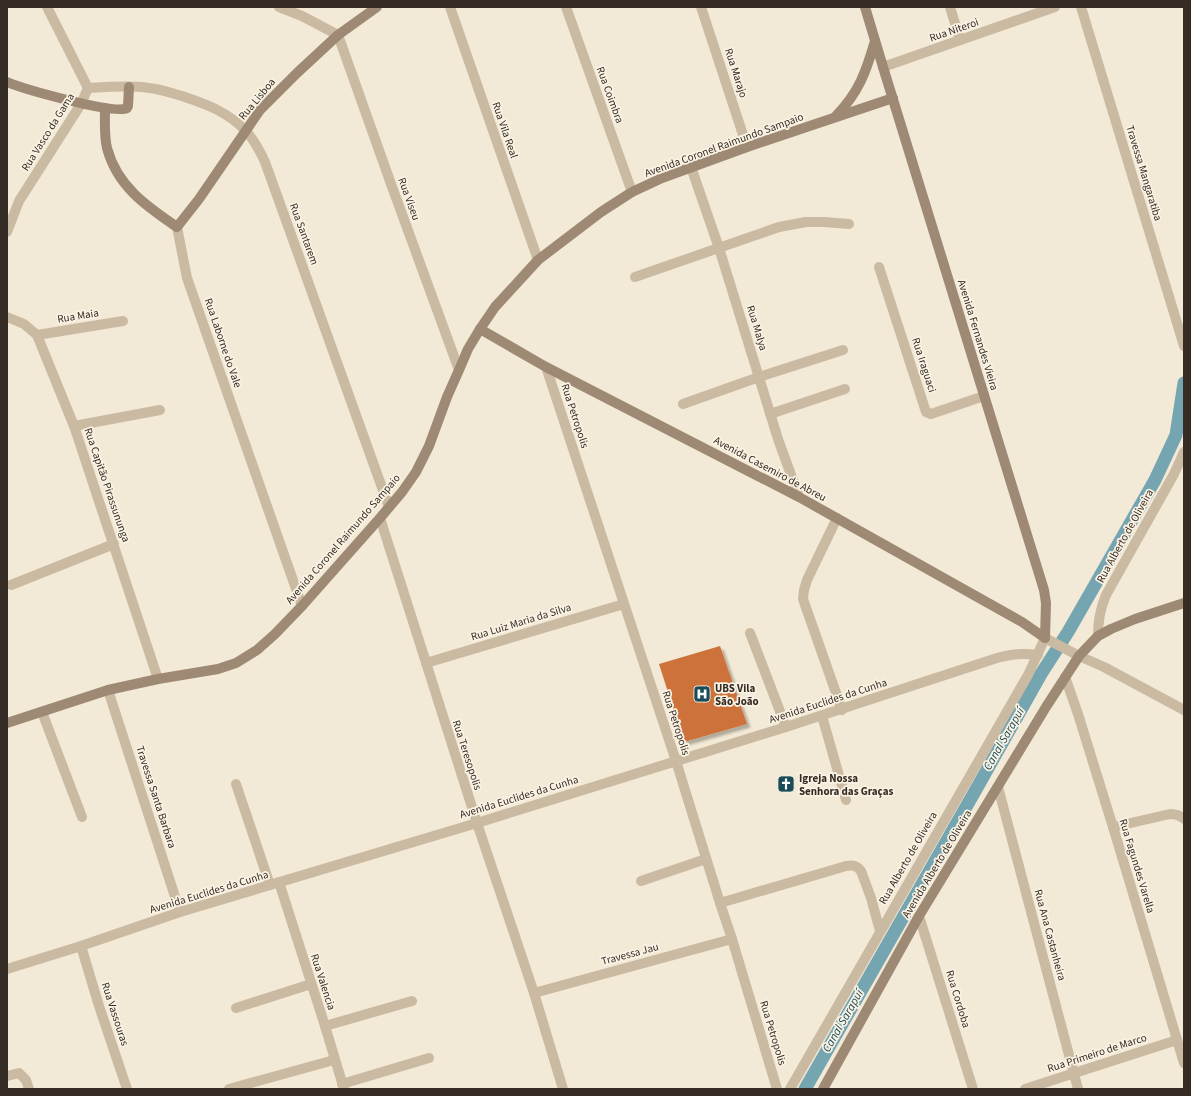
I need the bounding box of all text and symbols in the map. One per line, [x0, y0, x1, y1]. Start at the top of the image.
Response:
street label: Rua Niteroi [927, 15, 981, 45]
street label: Rua Marajo [721, 46, 751, 100]
street label: Rua Coimbra [593, 65, 627, 125]
street label: Rua Lisboa [235, 75, 279, 123]
street label: Rua Vasco da Gama [18, 90, 78, 174]
street label: Rua Vila Real [488, 100, 522, 160]
street label: Avenida Coronel Raimundo Sampaio [643, 109, 806, 181]
street label: Travessa Mangaratiba [1122, 123, 1166, 223]
street label: Rua Viseu [394, 176, 424, 222]
street label: Rua Santarem [286, 201, 322, 267]
street label: Avenida Fernandes Vieira [954, 278, 1002, 392]
street label: Rua Laborne do Vale [201, 296, 246, 390]
street label: Rua Malya [743, 303, 771, 353]
street label: Rua Maia [56, 305, 100, 327]
street label: Rua Iraguaci [908, 336, 940, 394]
street label: Rua Petropolis [558, 382, 593, 450]
street label: Rua Capitão Pirassununga [80, 426, 134, 544]
street label: Avenida Casemiro de Abreu [711, 433, 829, 505]
street label: Avenida Coronel Raimundo Sampaio [282, 471, 404, 607]
street label: Rua Alberto de Oliveira [1093, 487, 1157, 585]
street label: Rua Luiz Maria da Silva [469, 600, 573, 644]
street label: Avenida Euclides da Cunha [767, 675, 889, 727]
place label: UBS Vila São João [715, 681, 759, 709]
hospital icon: UBS Vila São João [692, 684, 712, 704]
street label: Rua Petropolis [659, 689, 694, 757]
water label: Canal Sarapuí [979, 703, 1030, 773]
street label: Rua Teresopolis [449, 718, 485, 792]
street label: Travessa Santa Barbara [132, 744, 180, 850]
place label: Igreja Nossa Senhora das Graças [799, 771, 893, 799]
street label: Avenida Euclides da Cunha [458, 772, 580, 822]
church icon: Igreja Nossa Senhora das Graças [776, 774, 796, 794]
street label: Avenida Alberto de Oliveira [899, 807, 975, 921]
street label: Rua Alberto de Oliveira [875, 809, 941, 907]
street label: Rua Fagundes Varella [1116, 817, 1158, 915]
street label: Avenida Euclides da Cunha [148, 867, 270, 917]
street label: Rua Ana Castanheira [1031, 888, 1069, 982]
street label: Travessa Jau [600, 939, 660, 969]
street label: Rua Valencia [307, 952, 339, 1012]
street label: Rua Cordoba [942, 968, 974, 1030]
street label: Rua Vassouras [98, 980, 132, 1048]
water label: Canal Sarapuí [818, 985, 869, 1055]
street label: Rua Petropolis [756, 999, 790, 1068]
street label: Rua Primeiro de Marco [1045, 1030, 1149, 1076]

